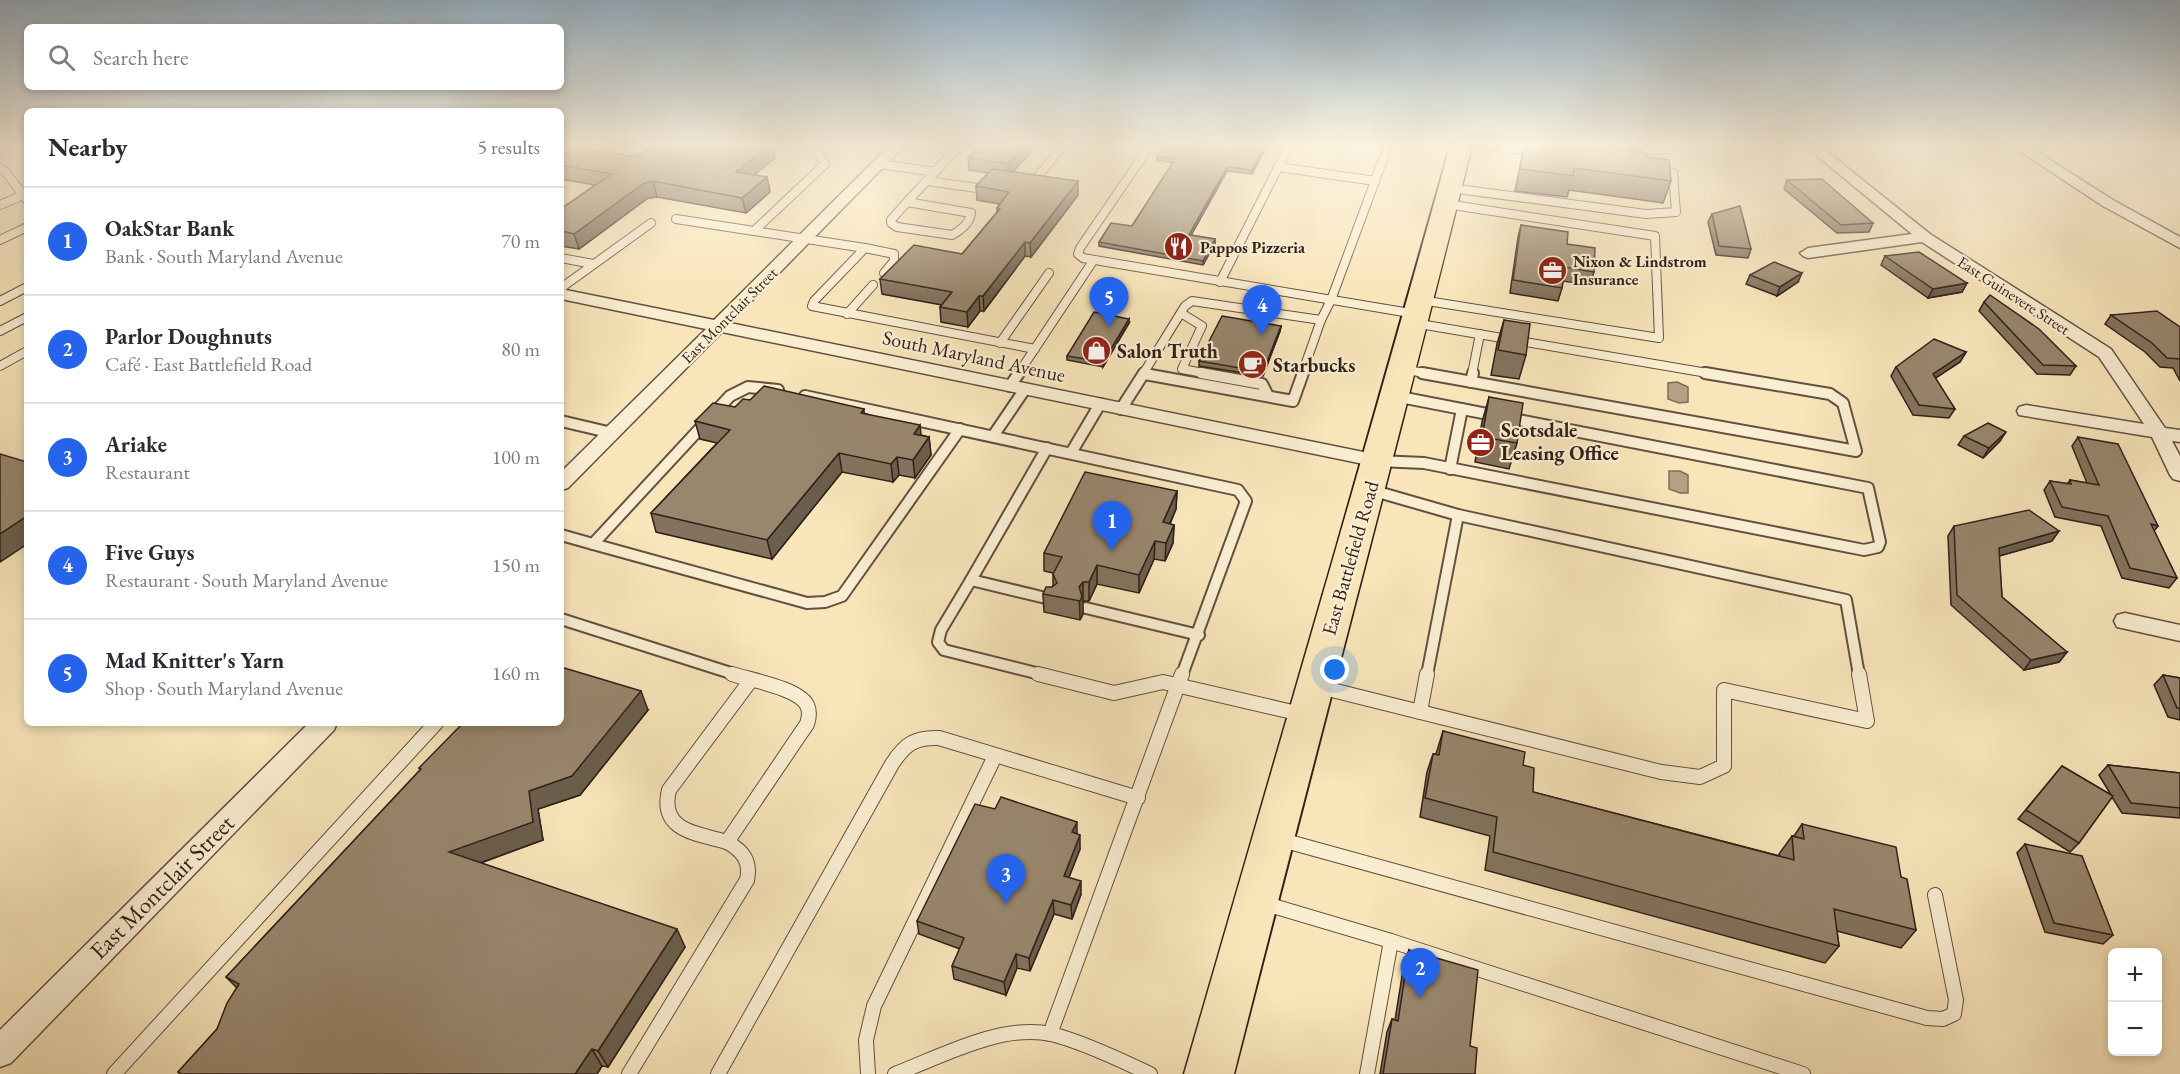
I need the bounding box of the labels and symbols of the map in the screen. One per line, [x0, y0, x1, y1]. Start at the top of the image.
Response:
restaurant icon: Pappos Pizzeria [1163, 231, 1195, 263]
place label: Pappos Pizzeria [1200, 237, 1306, 258]
place label: Nixon & Lindstrom Insurance [1573, 251, 1707, 290]
street label: East Guinevere Street [1954, 251, 2074, 340]
office icon: Nixon & Lindstrom Insurance [1536, 254, 1568, 286]
street label: East Montclair Street [677, 263, 782, 368]
pin: 5 [1090, 278, 1128, 327]
pin: 4 [1242, 286, 1282, 335]
street label: South Maryland Avenue [880, 324, 1068, 388]
shop icon: Salon Truth [1080, 335, 1112, 367]
place label: Salon Truth [1117, 338, 1218, 364]
cafe icon: Starbucks [1236, 349, 1268, 381]
place label: Starbucks [1273, 352, 1355, 378]
place label: Scotsdale Leasing Office [1501, 417, 1619, 466]
office icon: Scotsdale Leasing Office [1464, 426, 1496, 458]
street label: East Battlefield Road [1316, 477, 1385, 638]
pin: 1 [1092, 502, 1132, 551]
your location [1320, 655, 1349, 684]
street label: East Montclair Street [83, 807, 241, 966]
pin: 3 [986, 854, 1026, 904]
pin: 2 [1400, 948, 1440, 998]

